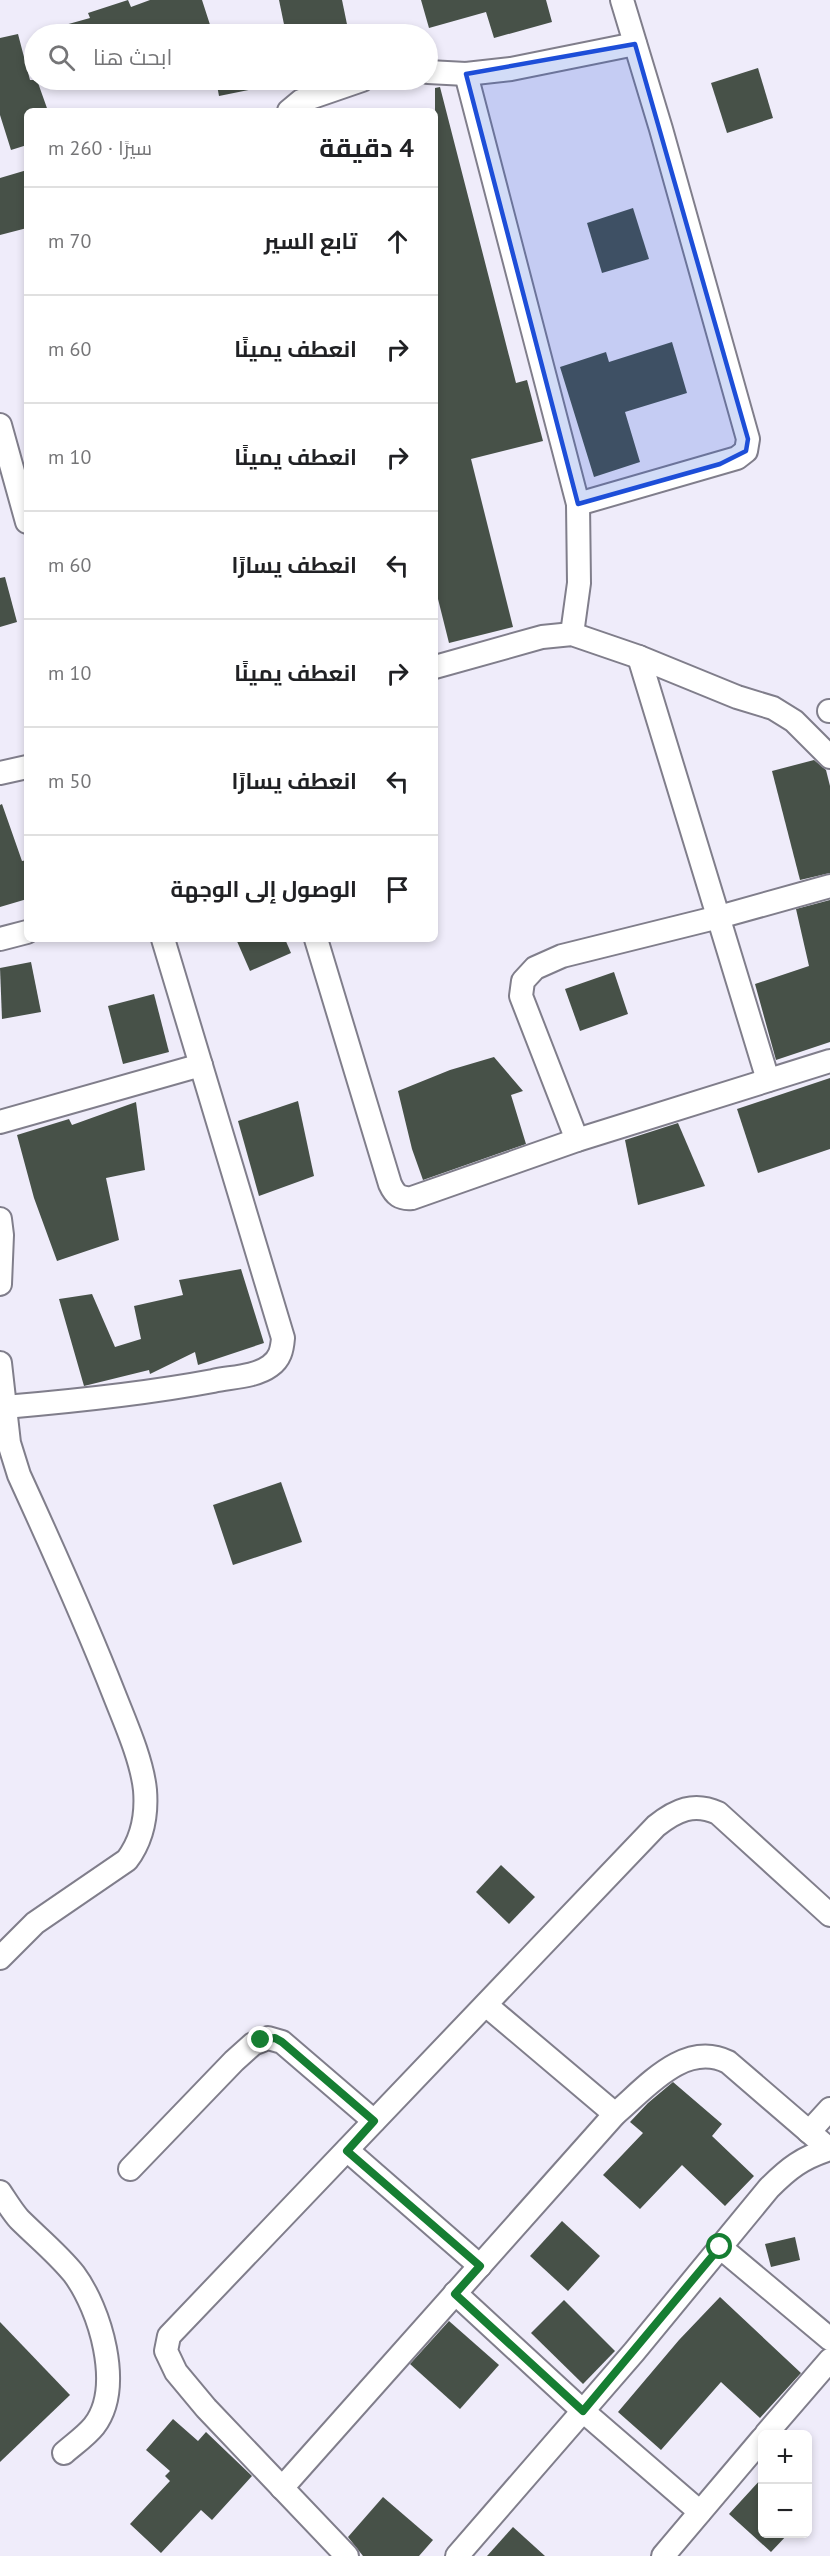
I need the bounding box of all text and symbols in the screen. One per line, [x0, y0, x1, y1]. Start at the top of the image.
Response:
search box [24, 24, 438, 90]
icon: search [45, 41, 78, 74]
text: ابحث هنا [93, 43, 172, 71]
text: 4 دقيقة [319, 131, 414, 164]
text: سيرًا · 260 m [48, 135, 152, 161]
icon: ahead [381, 225, 414, 258]
text: تابع السير [264, 227, 357, 255]
text: 70 m [48, 228, 91, 254]
icon: right [381, 333, 414, 366]
text: انعطف يمينًا [234, 335, 357, 363]
text: 60 m [48, 336, 91, 362]
icon: right [381, 441, 414, 474]
text: انعطف يمينًا [234, 443, 357, 471]
text: 10 m [48, 444, 91, 470]
icon: left [381, 549, 414, 582]
text: انعطف يسارًا [231, 551, 357, 579]
text: 60 m [48, 552, 91, 578]
icon: right [381, 657, 414, 690]
text: انعطف يمينًا [234, 659, 357, 687]
text: 10 m [48, 660, 91, 686]
icon: left [381, 765, 414, 798]
text: انعطف يسارًا [231, 767, 357, 795]
text: 50 m [48, 768, 91, 794]
icon: arrive [381, 873, 414, 906]
text: الوصول إلى الوجهة [171, 875, 357, 903]
route end [247, 2026, 273, 2052]
route start [706, 2233, 732, 2259]
map controls [758, 2430, 812, 2538]
button: + [758, 2430, 812, 2484]
button: − [758, 2484, 812, 2538]

